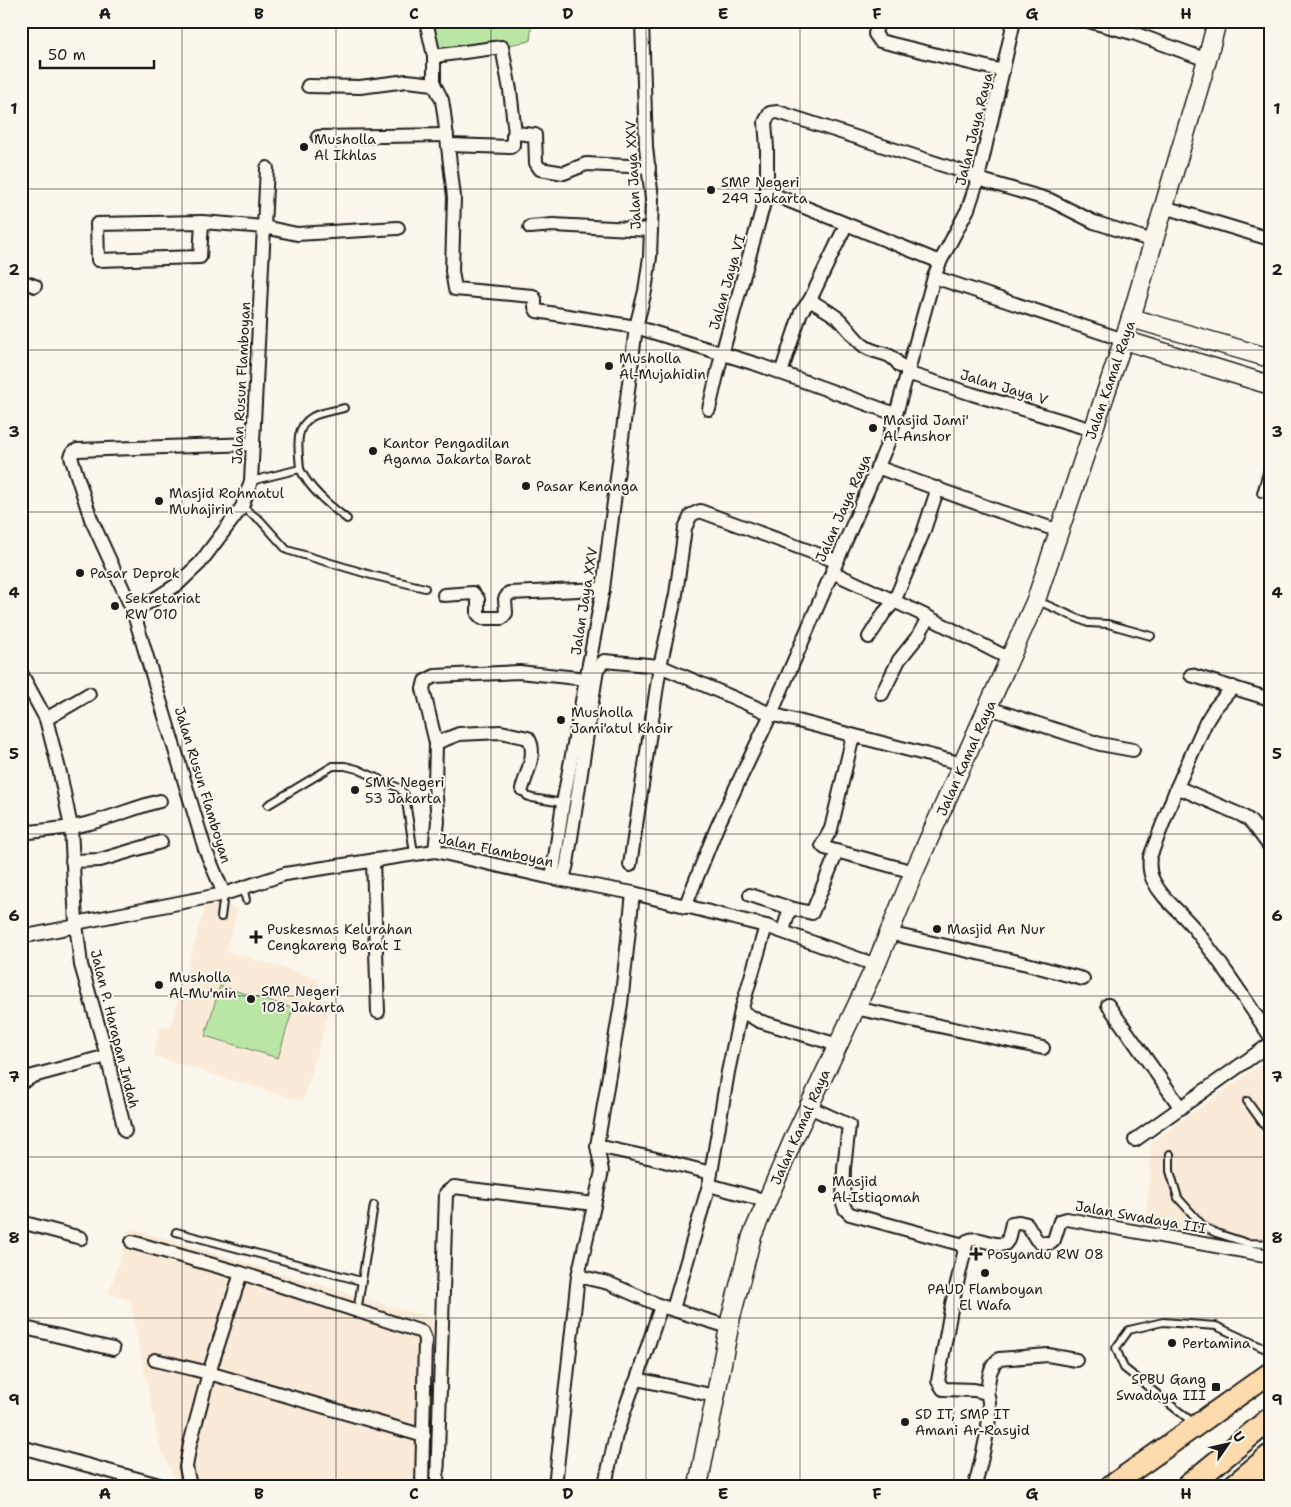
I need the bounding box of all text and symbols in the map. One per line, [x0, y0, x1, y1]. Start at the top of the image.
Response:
text: A [99, 3, 111, 24]
text: B [254, 3, 264, 24]
text: C [409, 3, 419, 24]
text: D [562, 3, 574, 24]
text: E [718, 3, 728, 24]
text: F [872, 3, 882, 24]
text: G [1026, 3, 1039, 24]
text: H [1180, 3, 1192, 24]
scale bar [40, 38, 154, 70]
text: 50 m [48, 45, 86, 65]
street label: Jalan Jaya Raya [951, 70, 997, 187]
text: 1 [10, 98, 18, 119]
text: 1 [1273, 98, 1281, 119]
street label: Jalan Jaya XXV [621, 120, 645, 230]
place label: Musholla Al Ikhlas [314, 130, 377, 164]
marker: Musholla Al Ikhlas [298, 141, 310, 153]
place label: SMP Negeri 249 Jakarta [721, 173, 808, 207]
marker: SMP Negeri 249 Jakarta [705, 184, 717, 196]
street label: Jalan Jaya VI [705, 232, 749, 332]
text: 2 [8, 259, 20, 280]
text: 2 [1271, 259, 1283, 280]
street label: Jalan Rusun Flamboyan [228, 301, 254, 465]
street label: Jalan Kamal Raya [1081, 318, 1139, 442]
place label: Musholla Al-Mujahidin [619, 349, 706, 383]
marker: Musholla Al-Mujahidin [603, 360, 615, 372]
street label: Jalan Jaya V [958, 365, 1051, 409]
place label: Masjid Jami' Al-Anshor [883, 411, 969, 445]
text: 3 [8, 421, 20, 442]
text: 3 [1271, 421, 1283, 442]
marker: Masjid Jami' Al-Anshor [867, 422, 879, 434]
place label: Kantor Pengadilan Agama Jakarta Barat [383, 434, 531, 468]
marker: Kantor Pengadilan Agama Jakarta Barat [367, 445, 379, 457]
street label: Jalan Jaya Raya [811, 451, 875, 565]
place label: Pasar Kenanga [536, 477, 638, 495]
marker: Pasar Kenanga [520, 480, 532, 492]
place label: Masjid Rohmatul Muhajirin [169, 484, 285, 518]
marker: Masjid Rohmatul Muhajirin [153, 495, 165, 507]
street label: Jalan Jaya XXV [567, 545, 602, 656]
place label: Pasar Deprok [90, 564, 180, 582]
marker: Pasar Deprok [74, 567, 86, 579]
text: 4 [8, 582, 20, 603]
text: 4 [1271, 582, 1283, 603]
place label: Sekretariat RW 010 [125, 589, 201, 623]
marker: Sekretariat RW 010 [109, 600, 121, 612]
street label: Jalan Kamal Raya [932, 697, 1000, 819]
place label: Musholla Jami'atul Khoir [571, 703, 674, 737]
street label: Jalan Rusun Flamboyan [171, 705, 236, 866]
marker: Musholla Jami'atul Khoir [555, 714, 567, 726]
text: 5 [9, 743, 19, 764]
text: 5 [1272, 743, 1282, 764]
place label: SMK Negeri 53 Jakarta [365, 773, 445, 807]
marker: SMK Negeri 53 Jakarta [349, 784, 361, 796]
street label: Jalan Flamboyan [437, 829, 556, 871]
text: 6 [8, 905, 20, 926]
text: 6 [1271, 905, 1283, 926]
place label: Puskesmas Kelurahan Cengkareng Barat I [267, 920, 413, 954]
place label: Masjid An Nur [947, 920, 1046, 938]
marker: Masjid An Nur [931, 923, 943, 935]
marker: Puskesmas Kelurahan Cengkareng Barat I [249, 930, 263, 944]
street label: Jalan P. Harapan Indah [87, 948, 143, 1110]
place label: Musholla Al-Mu'min [169, 968, 237, 1002]
marker: Musholla Al-Mu'min [153, 979, 165, 991]
place label: SMP Negeri 108 Jakarta [261, 982, 345, 1016]
marker: SMP Negeri 108 Jakarta [245, 993, 257, 1005]
text: 7 [8, 1066, 20, 1087]
street label: Jalan Kamal Raya [766, 1066, 834, 1188]
text: 7 [1271, 1066, 1283, 1087]
place label: Masjid Al-Istiqomah [832, 1172, 920, 1206]
marker: Masjid Al-Istiqomah [816, 1183, 828, 1195]
street label: Jalan Swadaya III [1074, 1197, 1208, 1237]
text: 8 [8, 1227, 20, 1248]
text: 8 [1271, 1227, 1283, 1248]
place label: Posyandu RW 08 [987, 1245, 1104, 1263]
marker: Posyandu RW 08 [969, 1247, 983, 1261]
marker: PAUD Flamboyan El Wafa [979, 1267, 991, 1279]
place label: PAUD Flamboyan El Wafa [927, 1280, 1043, 1314]
place label: Pertamina [1182, 1334, 1251, 1352]
marker: Pertamina [1166, 1337, 1178, 1349]
place label: SPBU Gang Swadaya III [1116, 1370, 1206, 1404]
marker: SPBU Gang Swadaya III [1210, 1381, 1222, 1393]
text: 9 [8, 1389, 20, 1410]
text: 9 [1271, 1389, 1283, 1410]
place label: SD IT, SMP IT Amani Ar-Rasyid [915, 1405, 1030, 1439]
marker: SD IT, SMP IT Amani Ar-Rasyid [899, 1416, 911, 1428]
north arrow [1204, 1420, 1254, 1470]
text: U [1229, 1428, 1249, 1446]
text: A [99, 1483, 111, 1504]
text: B [254, 1483, 264, 1504]
text: C [409, 1483, 419, 1504]
text: D [562, 1483, 574, 1504]
text: E [718, 1483, 728, 1504]
text: F [872, 1483, 882, 1504]
text: G [1026, 1483, 1039, 1504]
text: H [1180, 1483, 1192, 1504]

